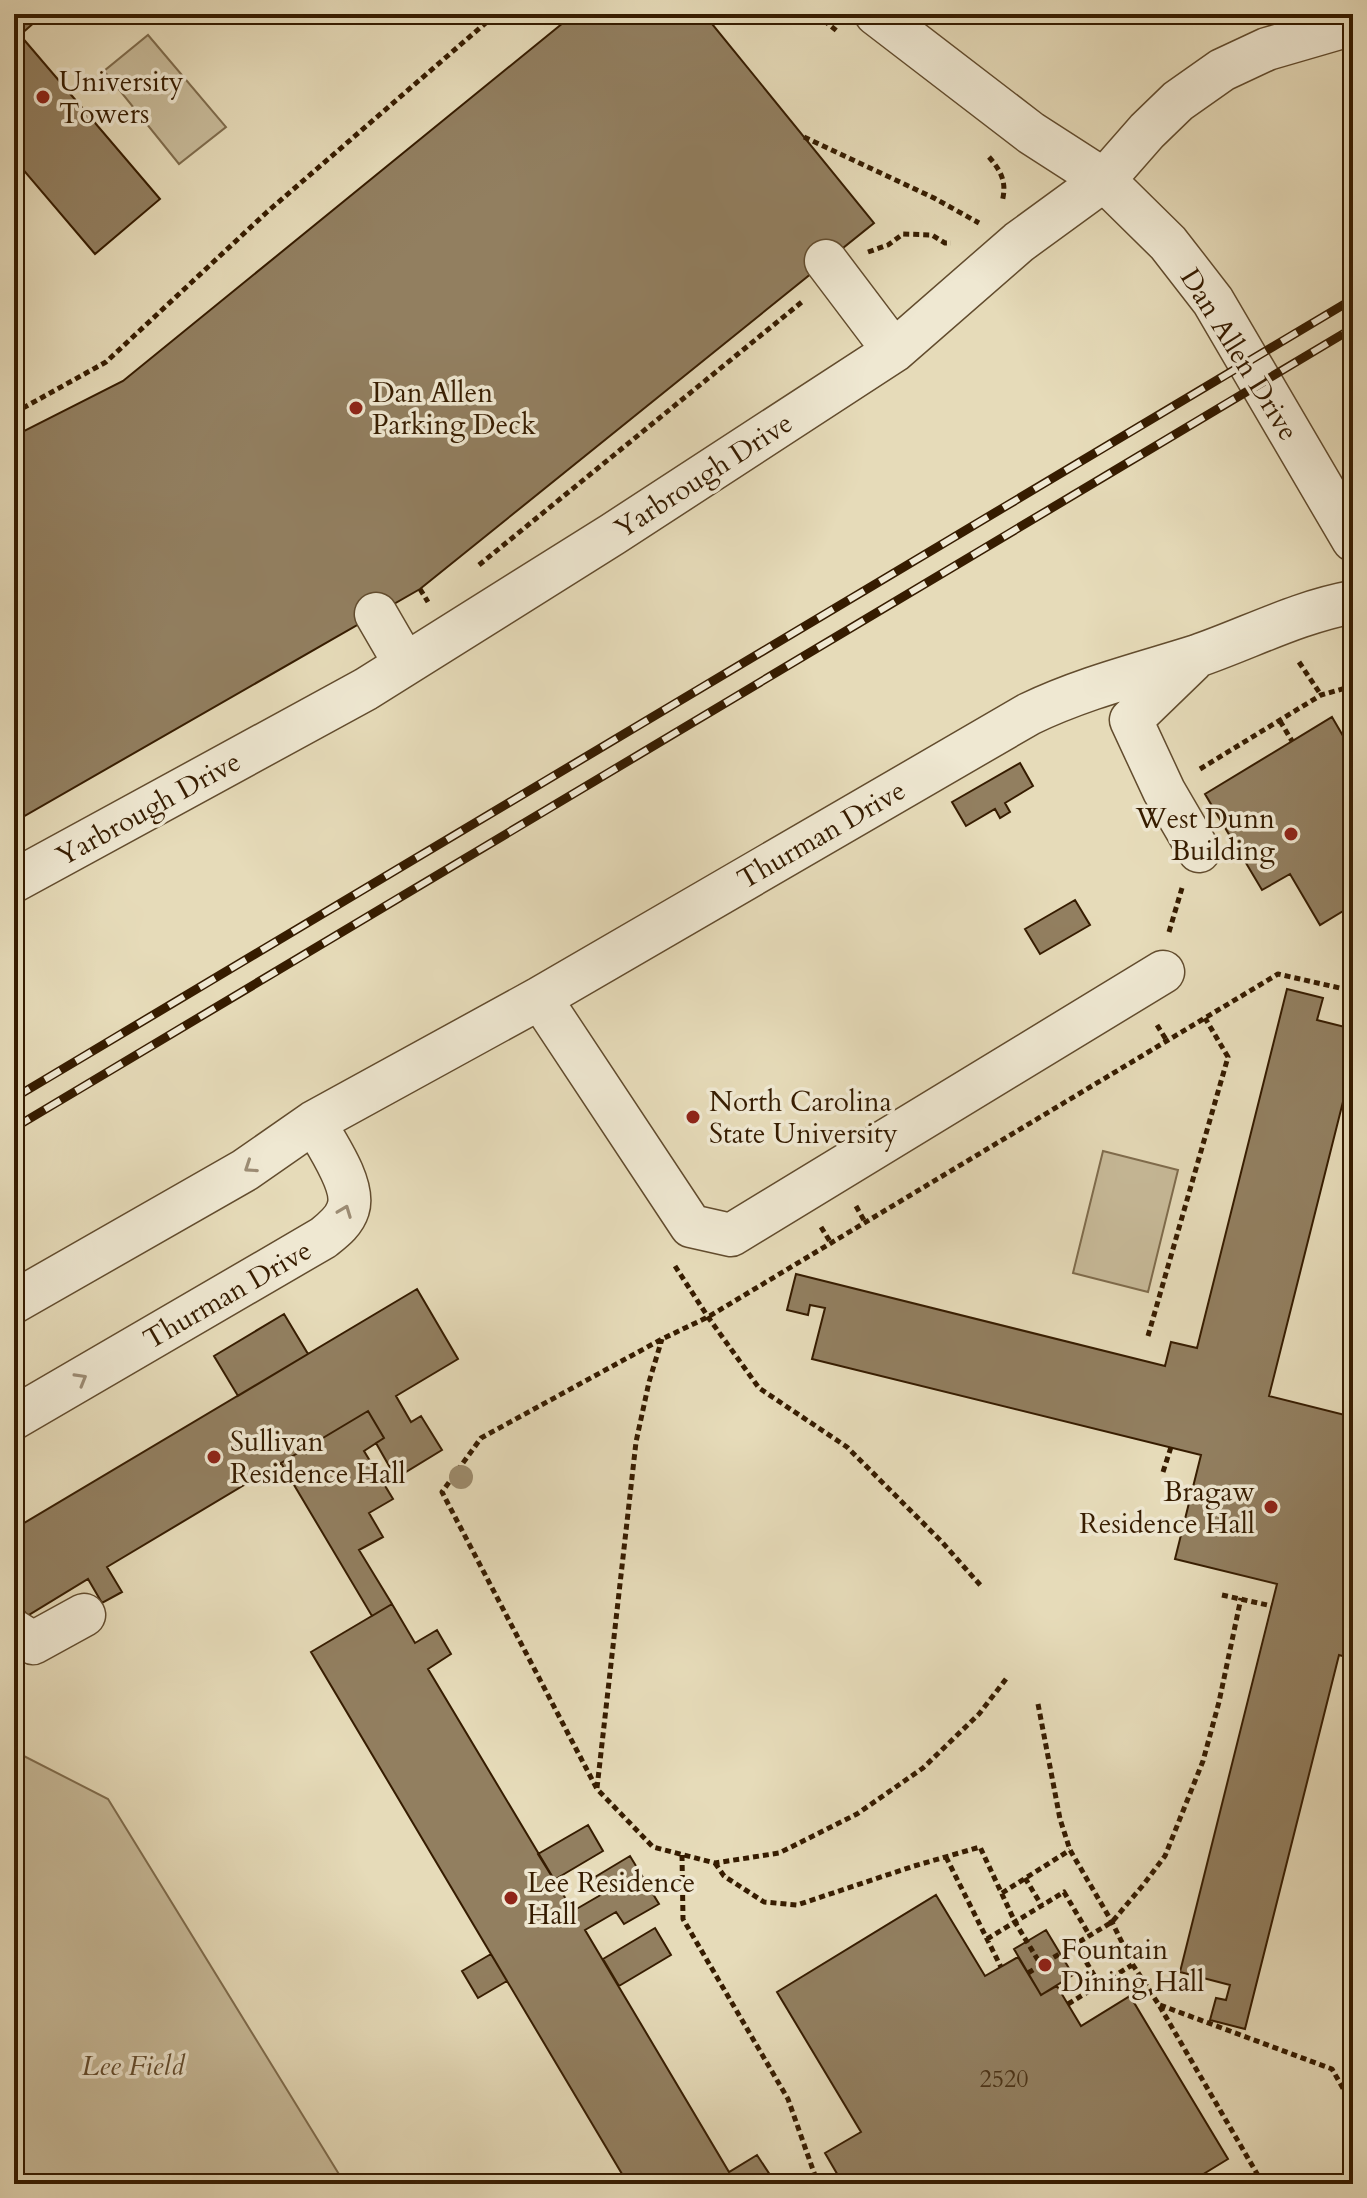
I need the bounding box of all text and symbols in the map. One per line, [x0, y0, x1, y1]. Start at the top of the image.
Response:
place label: University Towers [59, 63, 184, 133]
marker: University Towers [34, 88, 52, 106]
street label: Dan Allen Drive [1171, 261, 1307, 448]
place label: Dan Allen Parking Deck [372, 374, 536, 444]
marker: Dan Allen Parking Deck [347, 399, 365, 417]
street label: Yarbrough Drive [607, 404, 800, 548]
street label: Yarbrough Drive [50, 743, 247, 875]
street label: Thurman Drive [730, 771, 913, 898]
place label: West Dunn Building [1135, 800, 1275, 870]
marker: West Dunn Building [1282, 825, 1300, 843]
place label: North Carolina State University [709, 1083, 898, 1153]
marker: North Carolina State University [684, 1108, 702, 1126]
one-way arrow [244, 1157, 259, 1172]
one-way arrow [335, 1204, 352, 1218]
street label: Thurman Drive [136, 1231, 319, 1358]
one-way arrow [73, 1373, 87, 1389]
place label: Sullivan Residence Hall [230, 1423, 406, 1493]
marker: Sullivan Residence Hall [205, 1448, 223, 1466]
place label: Bragaw Residence Hall [1079, 1473, 1256, 1543]
marker: Bragaw Residence Hall [1262, 1498, 1280, 1516]
place label: Lee Residence Hall [527, 1864, 695, 1934]
marker: Lee Residence Hall [502, 1889, 520, 1907]
place label: Fountain Dining Hall [1061, 1931, 1204, 2001]
marker: Fountain Dining Hall [1036, 1956, 1054, 1974]
park label: Lee Field [82, 2047, 186, 2085]
house number: 2520 [979, 2063, 1029, 2096]

